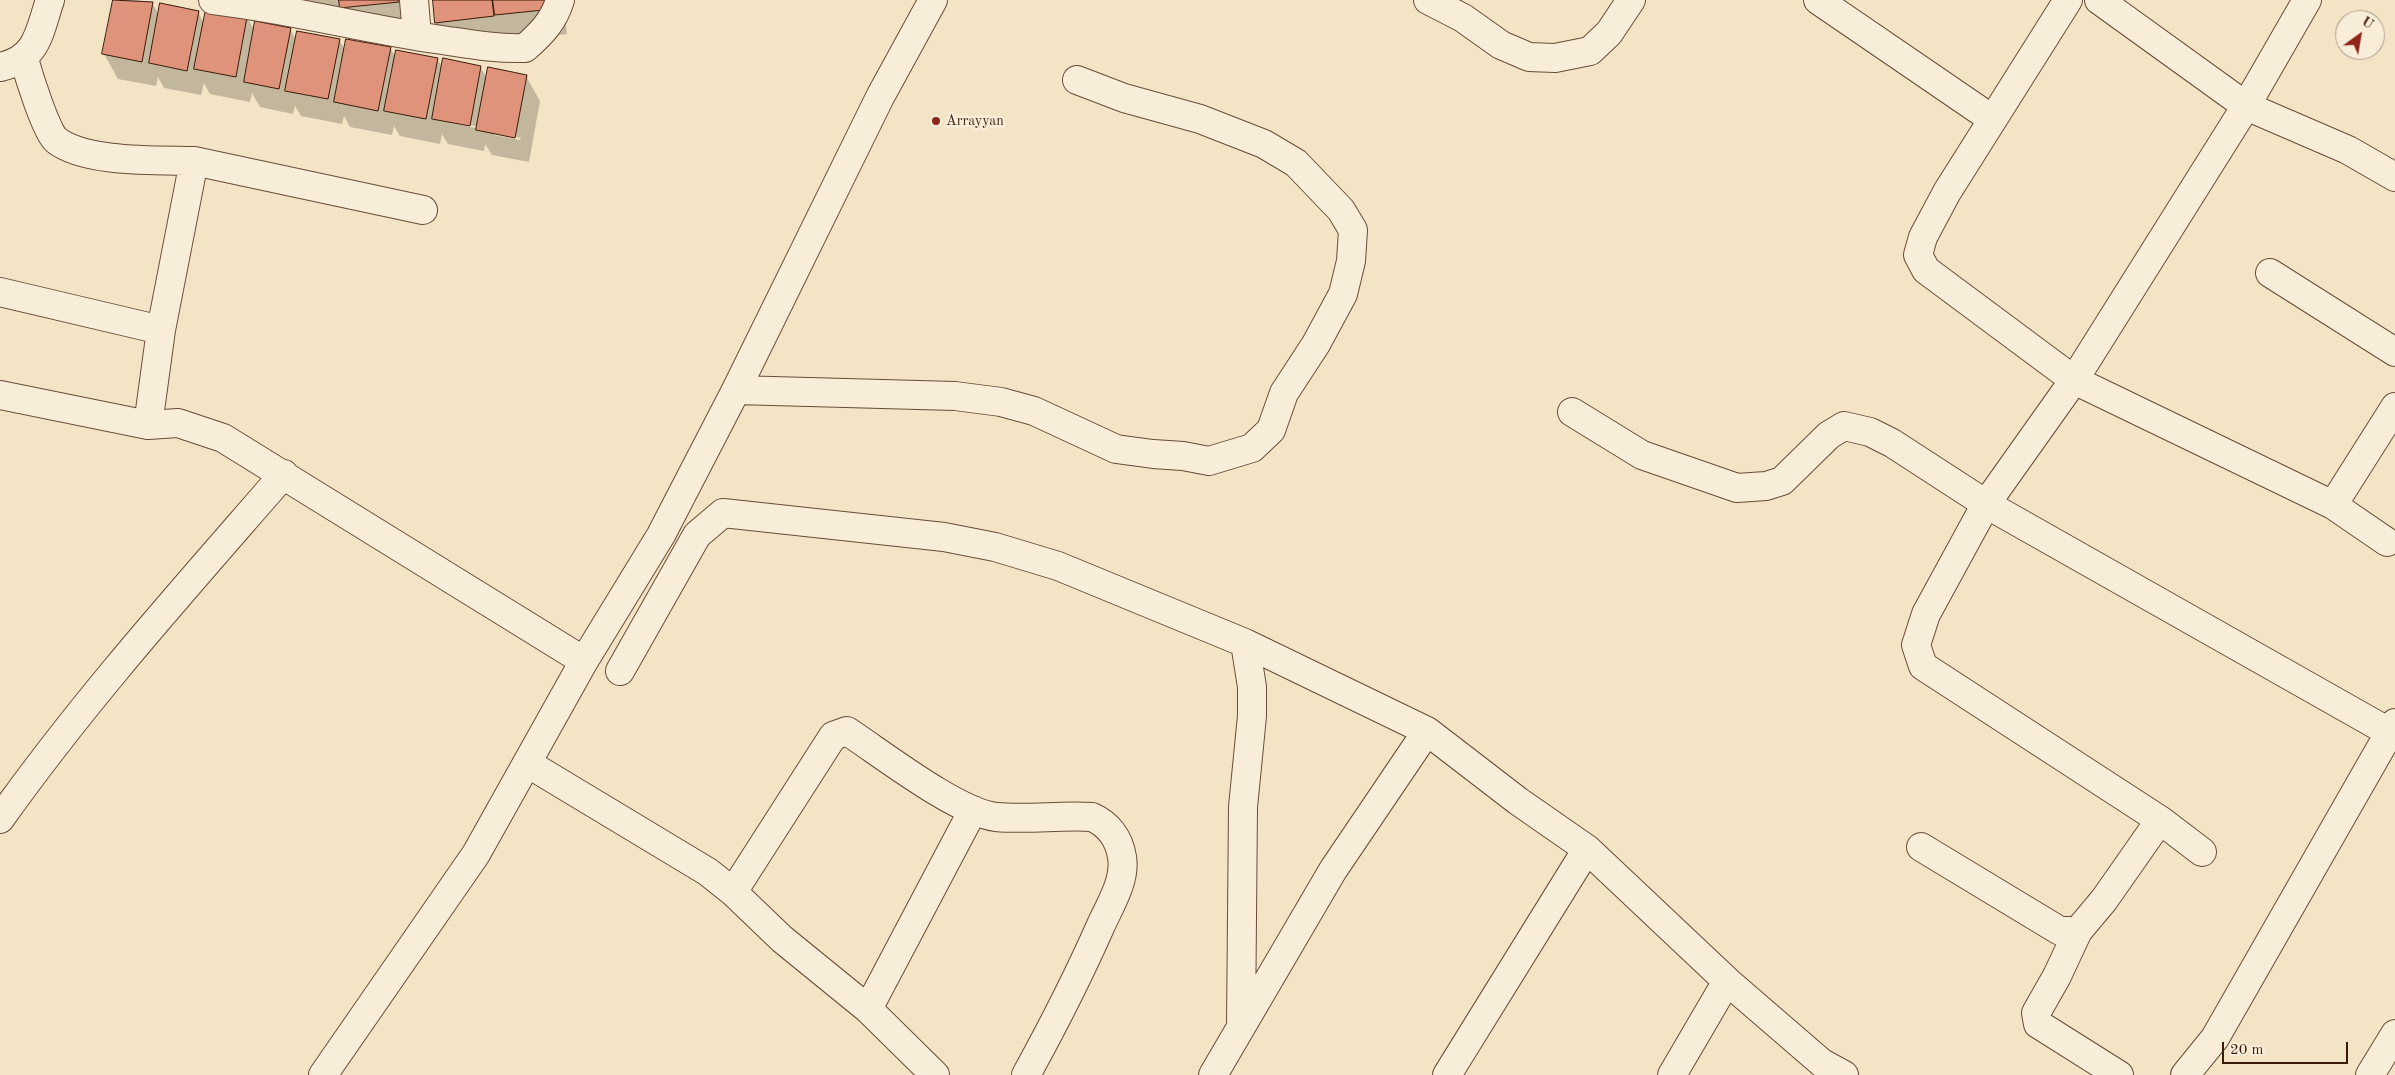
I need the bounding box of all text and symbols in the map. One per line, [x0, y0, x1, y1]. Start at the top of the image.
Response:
north arrow [2335, 10, 2385, 60]
text: U [2359, 14, 2376, 32]
place label: Arrayyan [946, 113, 1004, 129]
marker: Arrayyan [930, 115, 942, 127]
scale bar [2225, 1032, 2351, 1064]
text: 20 m [2230, 1043, 2264, 1058]

